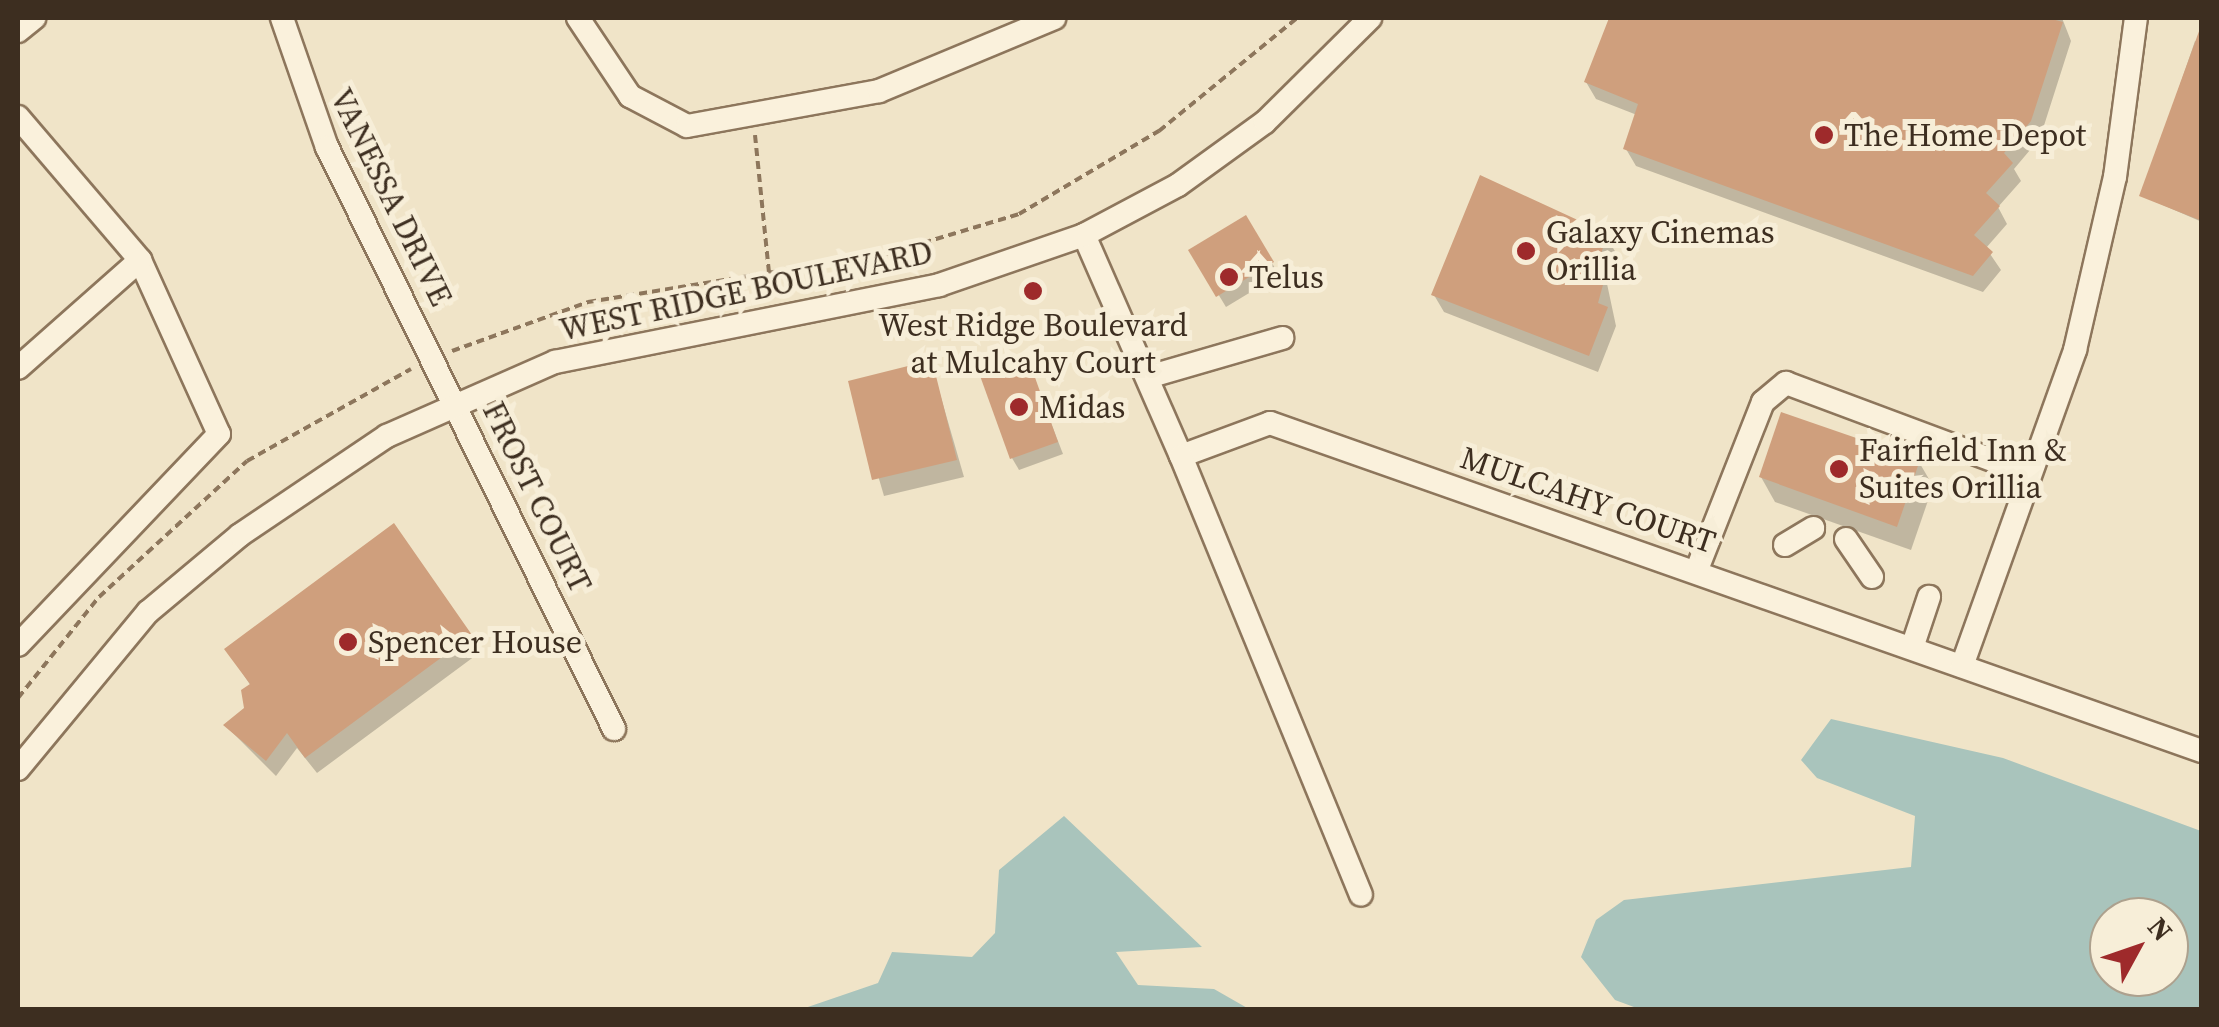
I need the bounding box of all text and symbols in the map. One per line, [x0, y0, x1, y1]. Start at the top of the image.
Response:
street label: VANESSA DRIVE [322, 82, 460, 312]
place label: The Home Depot [1844, 116, 2086, 154]
marker: The Home Depot [1813, 124, 1835, 146]
place label: Galaxy Cinemas Orillia [1546, 214, 1775, 289]
street label: WEST RIDGE BOULEVARD [556, 233, 936, 349]
marker: Galaxy Cinemas Orillia [1515, 240, 1537, 262]
place label: Telus [1249, 258, 1324, 296]
marker: Telus [1218, 266, 1240, 288]
marker: West Ridge Boulevard at Mulcahy Court [1022, 280, 1044, 302]
place label: West Ridge Boulevard at Mulcahy Court [878, 307, 1188, 382]
place label: Midas [1039, 388, 1125, 426]
street label: FROST COURT [474, 395, 600, 599]
marker: Midas [1008, 396, 1030, 418]
place label: Fairfield Inn & Suites Orillia [1859, 432, 2067, 507]
street label: MULCAHY COURT [1455, 438, 1721, 562]
marker: Fairfield Inn & Suites Orillia [1828, 458, 1850, 480]
place label: Spencer House [368, 623, 582, 661]
marker: Spencer House [337, 631, 359, 653]
north arrow [2089, 897, 2189, 997]
text: N [2139, 909, 2182, 949]

